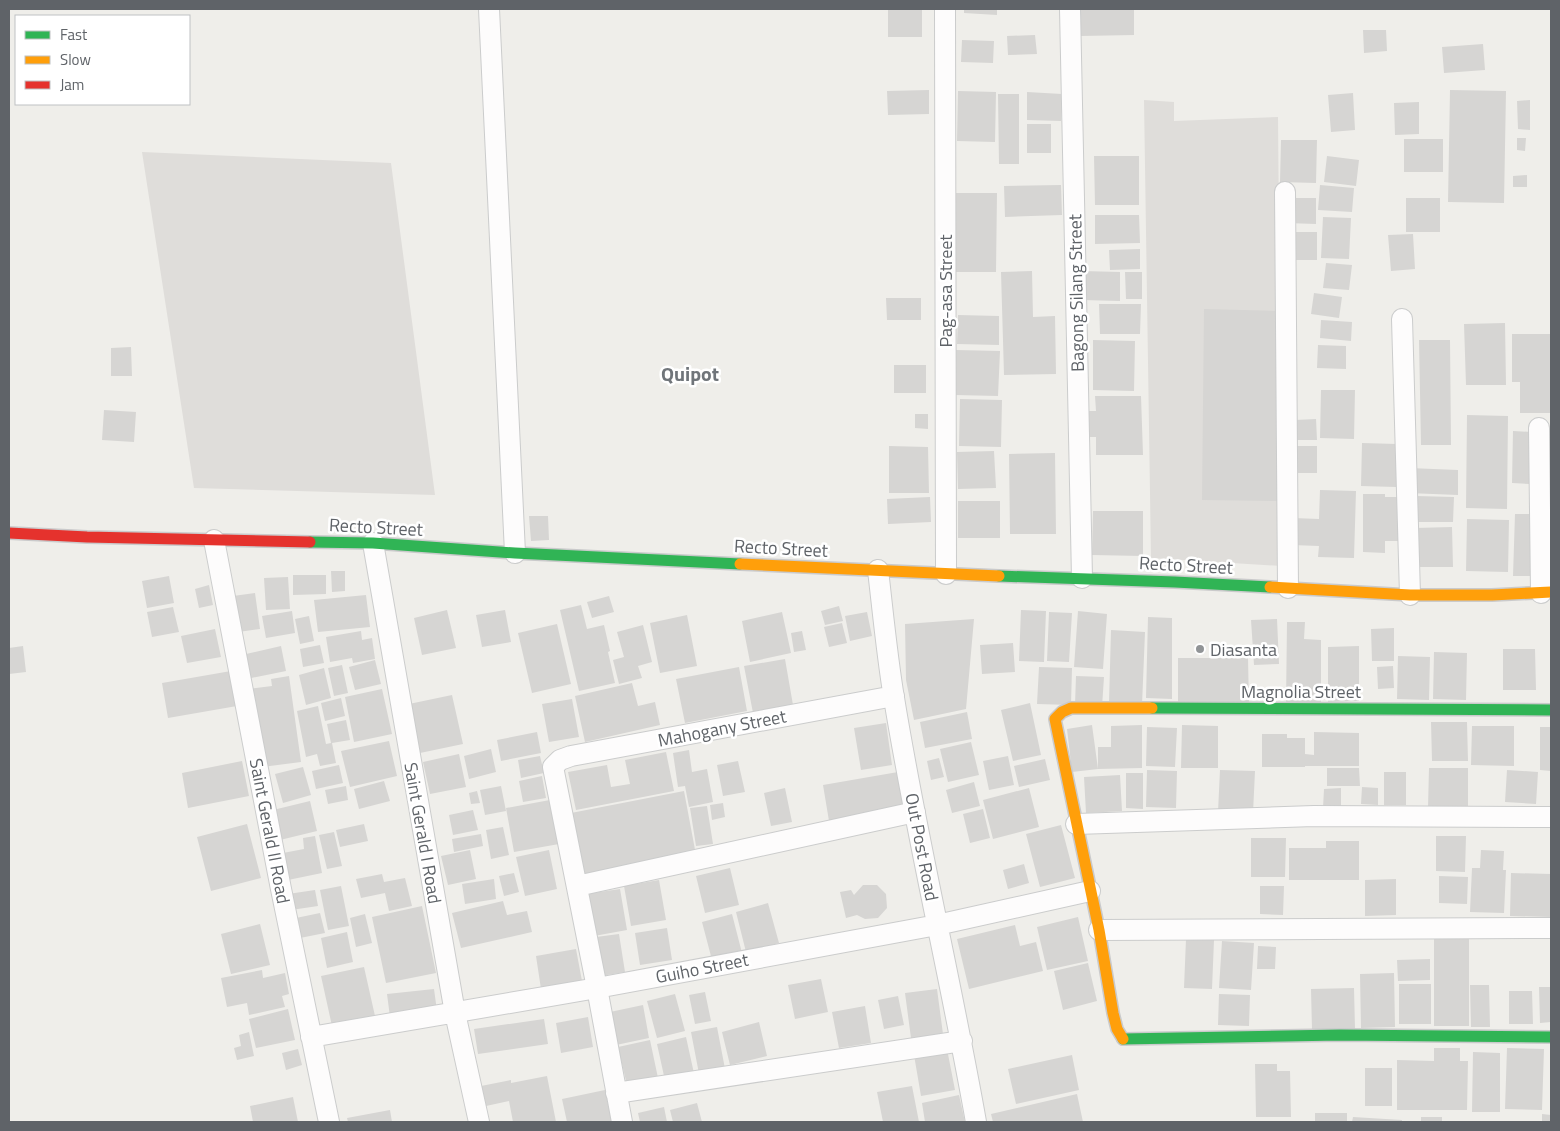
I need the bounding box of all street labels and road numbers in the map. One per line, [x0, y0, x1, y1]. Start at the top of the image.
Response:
street label: Bagong Silang Street [1061, 213, 1091, 372]
street label: Pag-asa Street [932, 234, 959, 348]
street label: Recto Street [328, 511, 424, 543]
street label: Recto Street [733, 532, 829, 564]
street label: Recto Street [1138, 549, 1234, 581]
street label: Magnolia Street [1241, 678, 1362, 705]
street label: Mahogany Street [656, 702, 789, 754]
street label: Saint Gerald II Road [243, 756, 297, 906]
street label: Saint Gerald I Road [397, 760, 449, 906]
street label: Out Post Road [898, 791, 946, 903]
street label: Guiho Street [653, 946, 751, 990]

